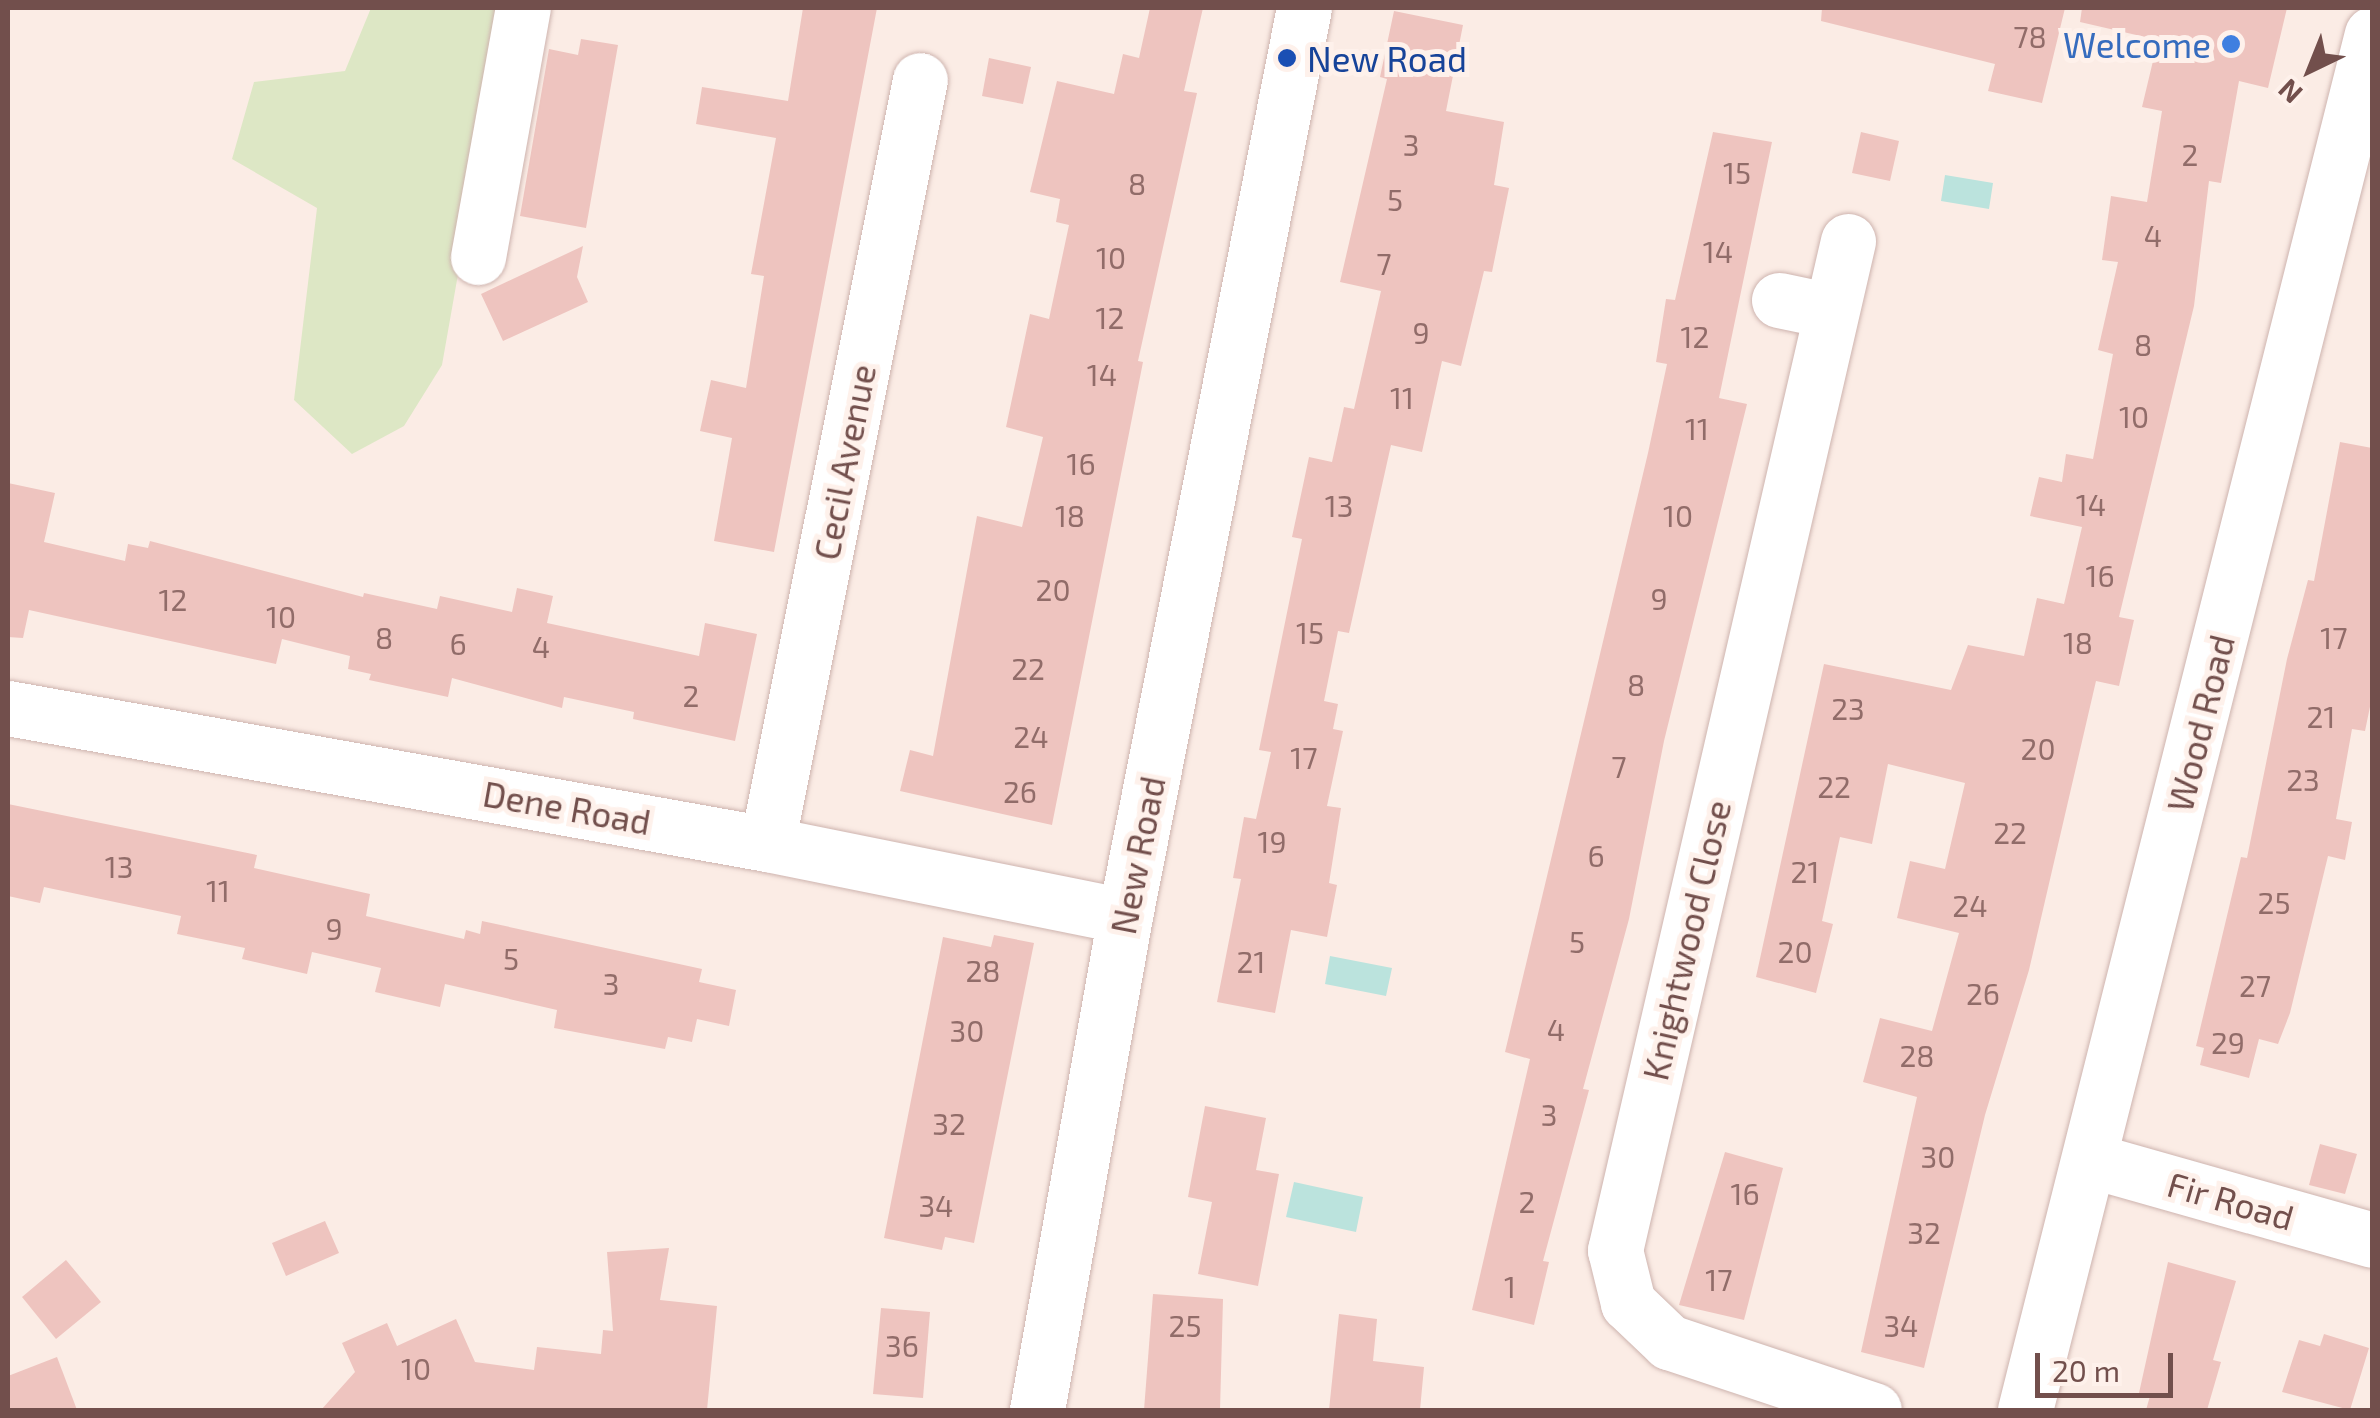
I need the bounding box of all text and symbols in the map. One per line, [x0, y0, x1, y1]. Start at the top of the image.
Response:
house number: 78 [2013, 18, 2047, 54]
north arrow [2260, 20, 2360, 120]
place label: Welcome [2063, 23, 2211, 65]
marker: Welcome [2220, 33, 2242, 55]
place label: New Road [1307, 37, 1468, 79]
marker: New Road [1276, 47, 1298, 69]
text: N [2271, 73, 2309, 111]
house number: 3 [1403, 126, 1419, 162]
house number: 2 [2182, 136, 2198, 172]
house number: 15 [1723, 154, 1751, 190]
house number: 8 [1128, 165, 1146, 201]
house number: 5 [1387, 181, 1403, 217]
house number: 4 [2144, 217, 2162, 253]
house number: 14 [1703, 233, 1733, 269]
house number: 10 [1096, 239, 1126, 275]
house number: 7 [1376, 245, 1392, 281]
house number: 12 [1096, 299, 1124, 335]
house number: 9 [1412, 314, 1430, 350]
house number: 12 [1681, 318, 1709, 354]
house number: 8 [2134, 326, 2152, 362]
house number: 14 [1087, 356, 1117, 392]
street label: Cecil Avenue [804, 360, 884, 564]
house number: 11 [1390, 379, 1414, 415]
house number: 10 [2119, 398, 2149, 434]
house number: 11 [1685, 410, 1709, 446]
house number: 16 [1066, 445, 1096, 481]
house number: 14 [2076, 486, 2106, 522]
house number: 13 [1325, 487, 1353, 523]
house number: 18 [1055, 497, 1085, 533]
house number: 10 [1663, 497, 1693, 533]
house number: 16 [2085, 557, 2115, 593]
house number: 20 [1036, 571, 1070, 607]
house number: 9 [1650, 580, 1668, 616]
house number: 12 [159, 581, 187, 617]
house number: 10 [266, 598, 296, 634]
house number: 15 [1296, 614, 1324, 650]
house number: 8 [375, 619, 393, 655]
house number: 17 [2320, 619, 2348, 655]
house number: 18 [2063, 624, 2093, 660]
house number: 6 [449, 625, 467, 661]
house number: 4 [532, 628, 550, 664]
street label: Wood Road [2158, 630, 2242, 816]
house number: 22 [1011, 650, 1045, 686]
house number: 8 [1627, 666, 1645, 702]
house number: 2 [683, 677, 699, 713]
house number: 23 [1831, 690, 1865, 726]
house number: 21 [2307, 698, 2335, 734]
house number: 24 [1013, 718, 1049, 754]
house number: 20 [2021, 730, 2055, 766]
house number: 17 [1290, 739, 1318, 775]
house number: 7 [1611, 748, 1627, 784]
house number: 23 [2286, 761, 2320, 797]
house number: 22 [1817, 768, 1851, 804]
street label: Dene Road [480, 772, 654, 842]
street label: New Road [1101, 772, 1173, 938]
house number: 26 [1003, 773, 1037, 809]
street label: Knightwood Close [1633, 796, 1739, 1084]
house number: 22 [1993, 814, 2027, 850]
house number: 19 [1257, 823, 1287, 859]
house number: 6 [1587, 837, 1605, 873]
house number: 13 [105, 848, 133, 884]
house number: 21 [1791, 853, 1819, 889]
house number: 11 [206, 872, 230, 908]
house number: 25 [2258, 884, 2290, 920]
house number: 24 [1952, 887, 1988, 923]
house number: 9 [325, 910, 343, 946]
house number: 5 [1569, 923, 1585, 959]
house number: 20 [1778, 933, 1812, 969]
house number: 5 [503, 940, 519, 976]
house number: 21 [1237, 943, 1265, 979]
house number: 28 [965, 952, 1001, 988]
house number: 3 [603, 965, 619, 1001]
house number: 27 [2239, 967, 2271, 1003]
house number: 26 [1966, 975, 2000, 1011]
house number: 4 [1547, 1011, 1565, 1047]
house number: 30 [950, 1012, 984, 1048]
house number: 29 [2211, 1024, 2245, 1060]
house number: 28 [1899, 1037, 1935, 1073]
house number: 3 [1541, 1096, 1557, 1132]
house number: 32 [932, 1105, 966, 1141]
house number: 30 [1921, 1138, 1955, 1174]
street label: Fir Road [2163, 1162, 2299, 1238]
house number: 16 [1730, 1175, 1760, 1211]
house number: 2 [1519, 1183, 1535, 1219]
house number: 34 [918, 1187, 954, 1223]
house number: 32 [1907, 1214, 1941, 1250]
house number: 17 [1705, 1261, 1733, 1297]
house number: 1 [1504, 1268, 1516, 1304]
house number: 25 [1169, 1307, 1201, 1343]
house number: 34 [1883, 1307, 1919, 1343]
house number: 36 [885, 1327, 919, 1363]
scale bar [2040, 1333, 2178, 1395]
house number: 10 [401, 1350, 431, 1386]
text: 20 m [2052, 1352, 2120, 1388]

